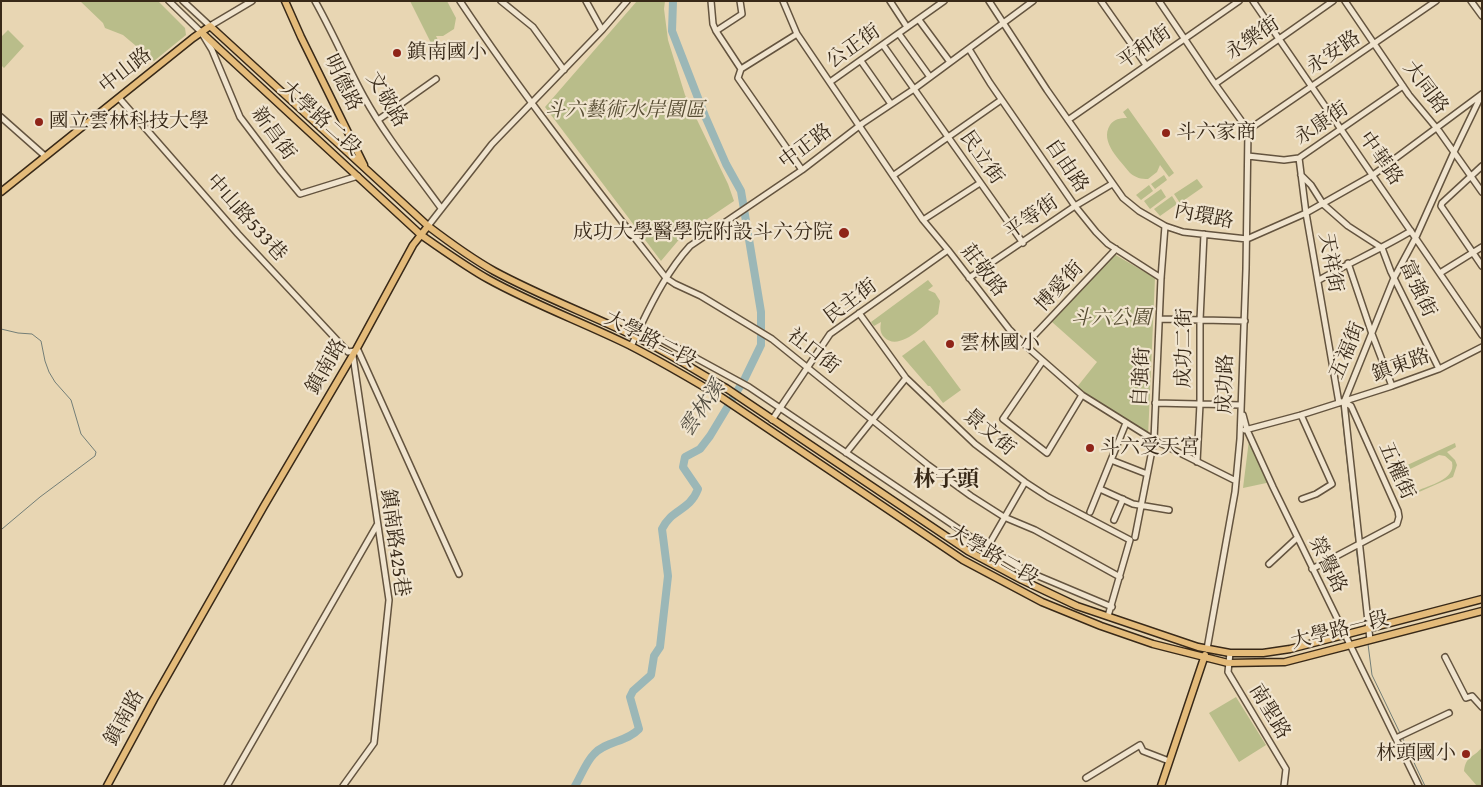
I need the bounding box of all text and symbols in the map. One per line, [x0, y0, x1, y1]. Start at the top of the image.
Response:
street label: 永樂街 [1221, 12, 1285, 66]
street label: 公正街 [823, 20, 885, 74]
street label: 平和街 [1114, 21, 1176, 75]
street label: 永安路 [1302, 26, 1366, 80]
place label: 鎮南國小 [407, 41, 487, 65]
street label: 中山路 [95, 43, 157, 99]
marker: 鎮南國小 [391, 47, 403, 59]
street label: 明德路 [318, 51, 366, 115]
street label: 大同路 [1397, 57, 1453, 119]
street label: 文敬路 [360, 68, 412, 132]
street label: 大學路二段 [275, 77, 365, 161]
street label: 永康街 [1290, 97, 1354, 151]
park label: 斗六藝術水岸園區 [545, 99, 705, 123]
street label: 新昌街 [246, 103, 300, 165]
place label: 國立雲林科技大學 [49, 110, 209, 134]
marker: 國立雲林科技大學 [33, 116, 45, 128]
street label: 中正路 [775, 119, 837, 175]
place label: 斗六家商 [1176, 121, 1256, 145]
street label: 民立街 [954, 127, 1008, 189]
marker: 斗六家商 [1160, 127, 1172, 139]
street label: 中華路 [1353, 128, 1407, 190]
street label: 自由路 [1039, 134, 1093, 198]
street label: 中山路533巷 [201, 170, 291, 266]
street label: 平等街 [1001, 191, 1063, 245]
street label: 內環路 [1172, 199, 1236, 235]
place label: 成功大學醫學院附設斗六分院 [573, 221, 833, 245]
marker: 成功大學醫學院附設斗六分院 [837, 226, 851, 240]
street label: 天祥街 [1313, 231, 1347, 295]
street label: 莊敬路 [955, 240, 1011, 302]
street label: 博愛街 [1031, 257, 1089, 317]
street label: 富強街 [1393, 257, 1441, 321]
street label: 民主街 [820, 274, 882, 330]
street label: 大學路二段 [600, 307, 700, 373]
park label: 斗六公園 [1071, 307, 1151, 331]
street label: 成功二街 [1172, 308, 1198, 388]
street label: 五福街 [1325, 319, 1371, 383]
street label: 社口街 [782, 324, 844, 380]
place label: 雲林國小 [960, 332, 1040, 356]
street label: 鎮南路 [302, 335, 352, 399]
marker: 雲林國小 [944, 338, 956, 350]
street label: 鎮東路 [1369, 344, 1433, 388]
street label: 自強街 [1128, 346, 1156, 408]
street label: 成功路 [1213, 354, 1239, 414]
water label: 雲林溪 [675, 376, 731, 442]
street label: 景文街 [958, 405, 1020, 461]
place label: 斗六受天宮 [1100, 436, 1200, 460]
street label: 五權街 [1373, 439, 1419, 503]
marker: 斗六受天宮 [1084, 442, 1096, 454]
district label: 林子頭 [913, 467, 979, 493]
street label: 鎮南路425巷 [375, 487, 413, 599]
street label: 大學路二段 [944, 521, 1042, 591]
street label: 榮譽路 [1303, 533, 1351, 597]
street label: 大學路一段 [1289, 607, 1391, 655]
street label: 南聖路 [1243, 680, 1295, 744]
street label: 鎮南路 [100, 686, 150, 750]
place label: 林頭國小 [1376, 742, 1456, 766]
marker: 林頭國小 [1460, 748, 1472, 760]

